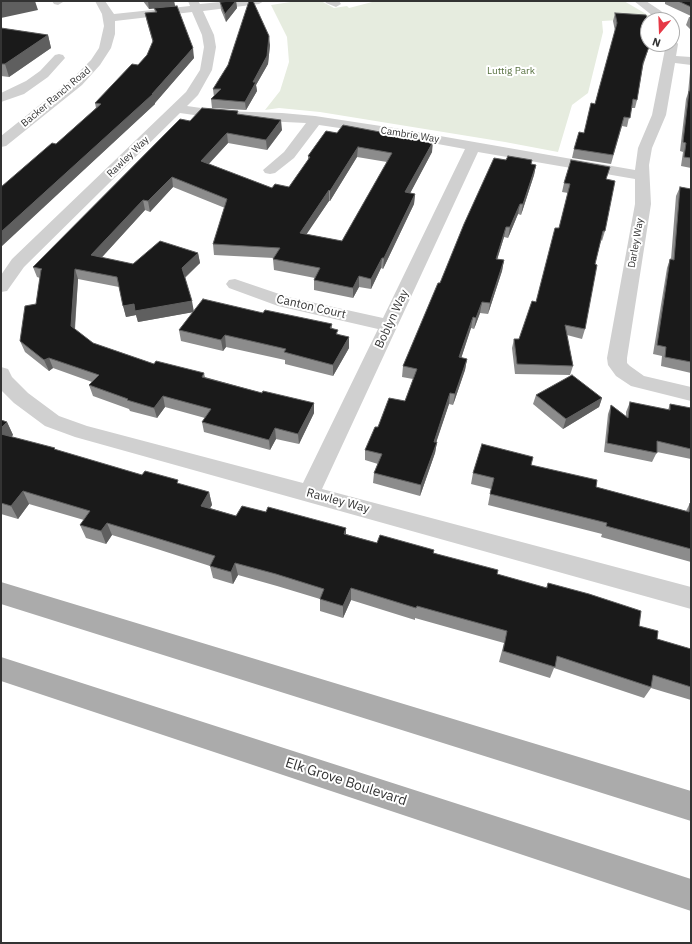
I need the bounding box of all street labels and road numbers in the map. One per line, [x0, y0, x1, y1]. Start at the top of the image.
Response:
street label: Backer Ranch Road [19, 64, 93, 130]
street label: Cambrie Way [380, 124, 440, 146]
street label: Rawley Way [104, 134, 152, 180]
street label: Darley Way [626, 217, 646, 269]
street label: Boblyn Way [372, 287, 412, 351]
street label: Canton Court [275, 292, 347, 322]
street label: Rawley Way [305, 486, 371, 516]
street label: Elk Grove Boulevard [283, 754, 409, 810]

